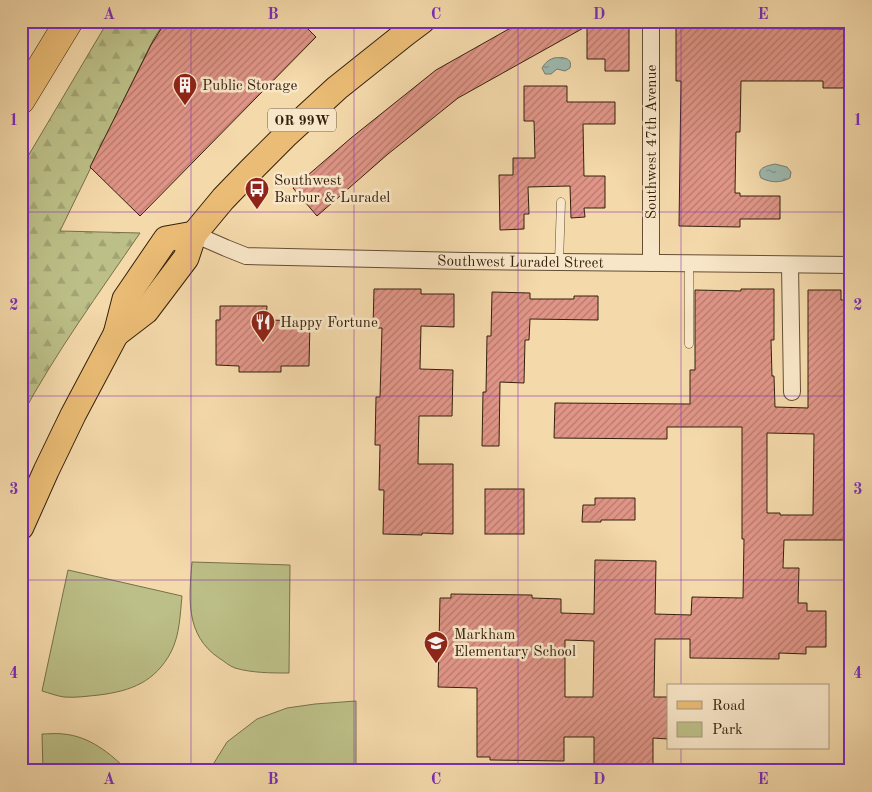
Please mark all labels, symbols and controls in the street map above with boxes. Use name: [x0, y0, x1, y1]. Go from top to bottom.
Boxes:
text: A: [103, 7, 115, 23]
text: B: [267, 7, 279, 23]
text: C: [431, 7, 441, 23]
text: D: [593, 7, 605, 23]
text: E: [757, 7, 769, 23]
street label: Southwest 47th Avenue: [645, 65, 660, 219]
building icon: Public Storage: [172, 72, 198, 106]
place label: Public Storage: [202, 79, 297, 94]
road number: OR 99W: [268, 108, 336, 132]
text: 1: [9, 113, 19, 129]
text: 1: [853, 113, 863, 129]
place label: Southwest Barbur & Luradel: [274, 174, 390, 206]
bus stop icon: Southwest Barbur & Luradel: [244, 176, 270, 210]
street label: Southwest Luradel Street: [437, 254, 604, 271]
text: 2: [9, 298, 19, 314]
text: 2: [853, 298, 863, 314]
restaurant icon: Happy Fortune: [250, 309, 276, 343]
place label: Happy Fortune: [280, 316, 378, 331]
text: 3: [9, 482, 19, 498]
text: 3: [853, 482, 863, 498]
place label: Markham Elementary School: [454, 628, 576, 660]
school or university icon: Markham Elementary School: [423, 630, 449, 664]
text: 4: [9, 666, 19, 682]
text: 4: [853, 666, 863, 682]
legend: [667, 684, 830, 750]
text: Road: [712, 699, 746, 714]
text: Park: [712, 723, 743, 738]
text: A: [103, 772, 115, 788]
text: B: [267, 772, 279, 788]
text: C: [431, 772, 441, 788]
text: D: [593, 772, 605, 788]
text: E: [757, 772, 769, 788]

